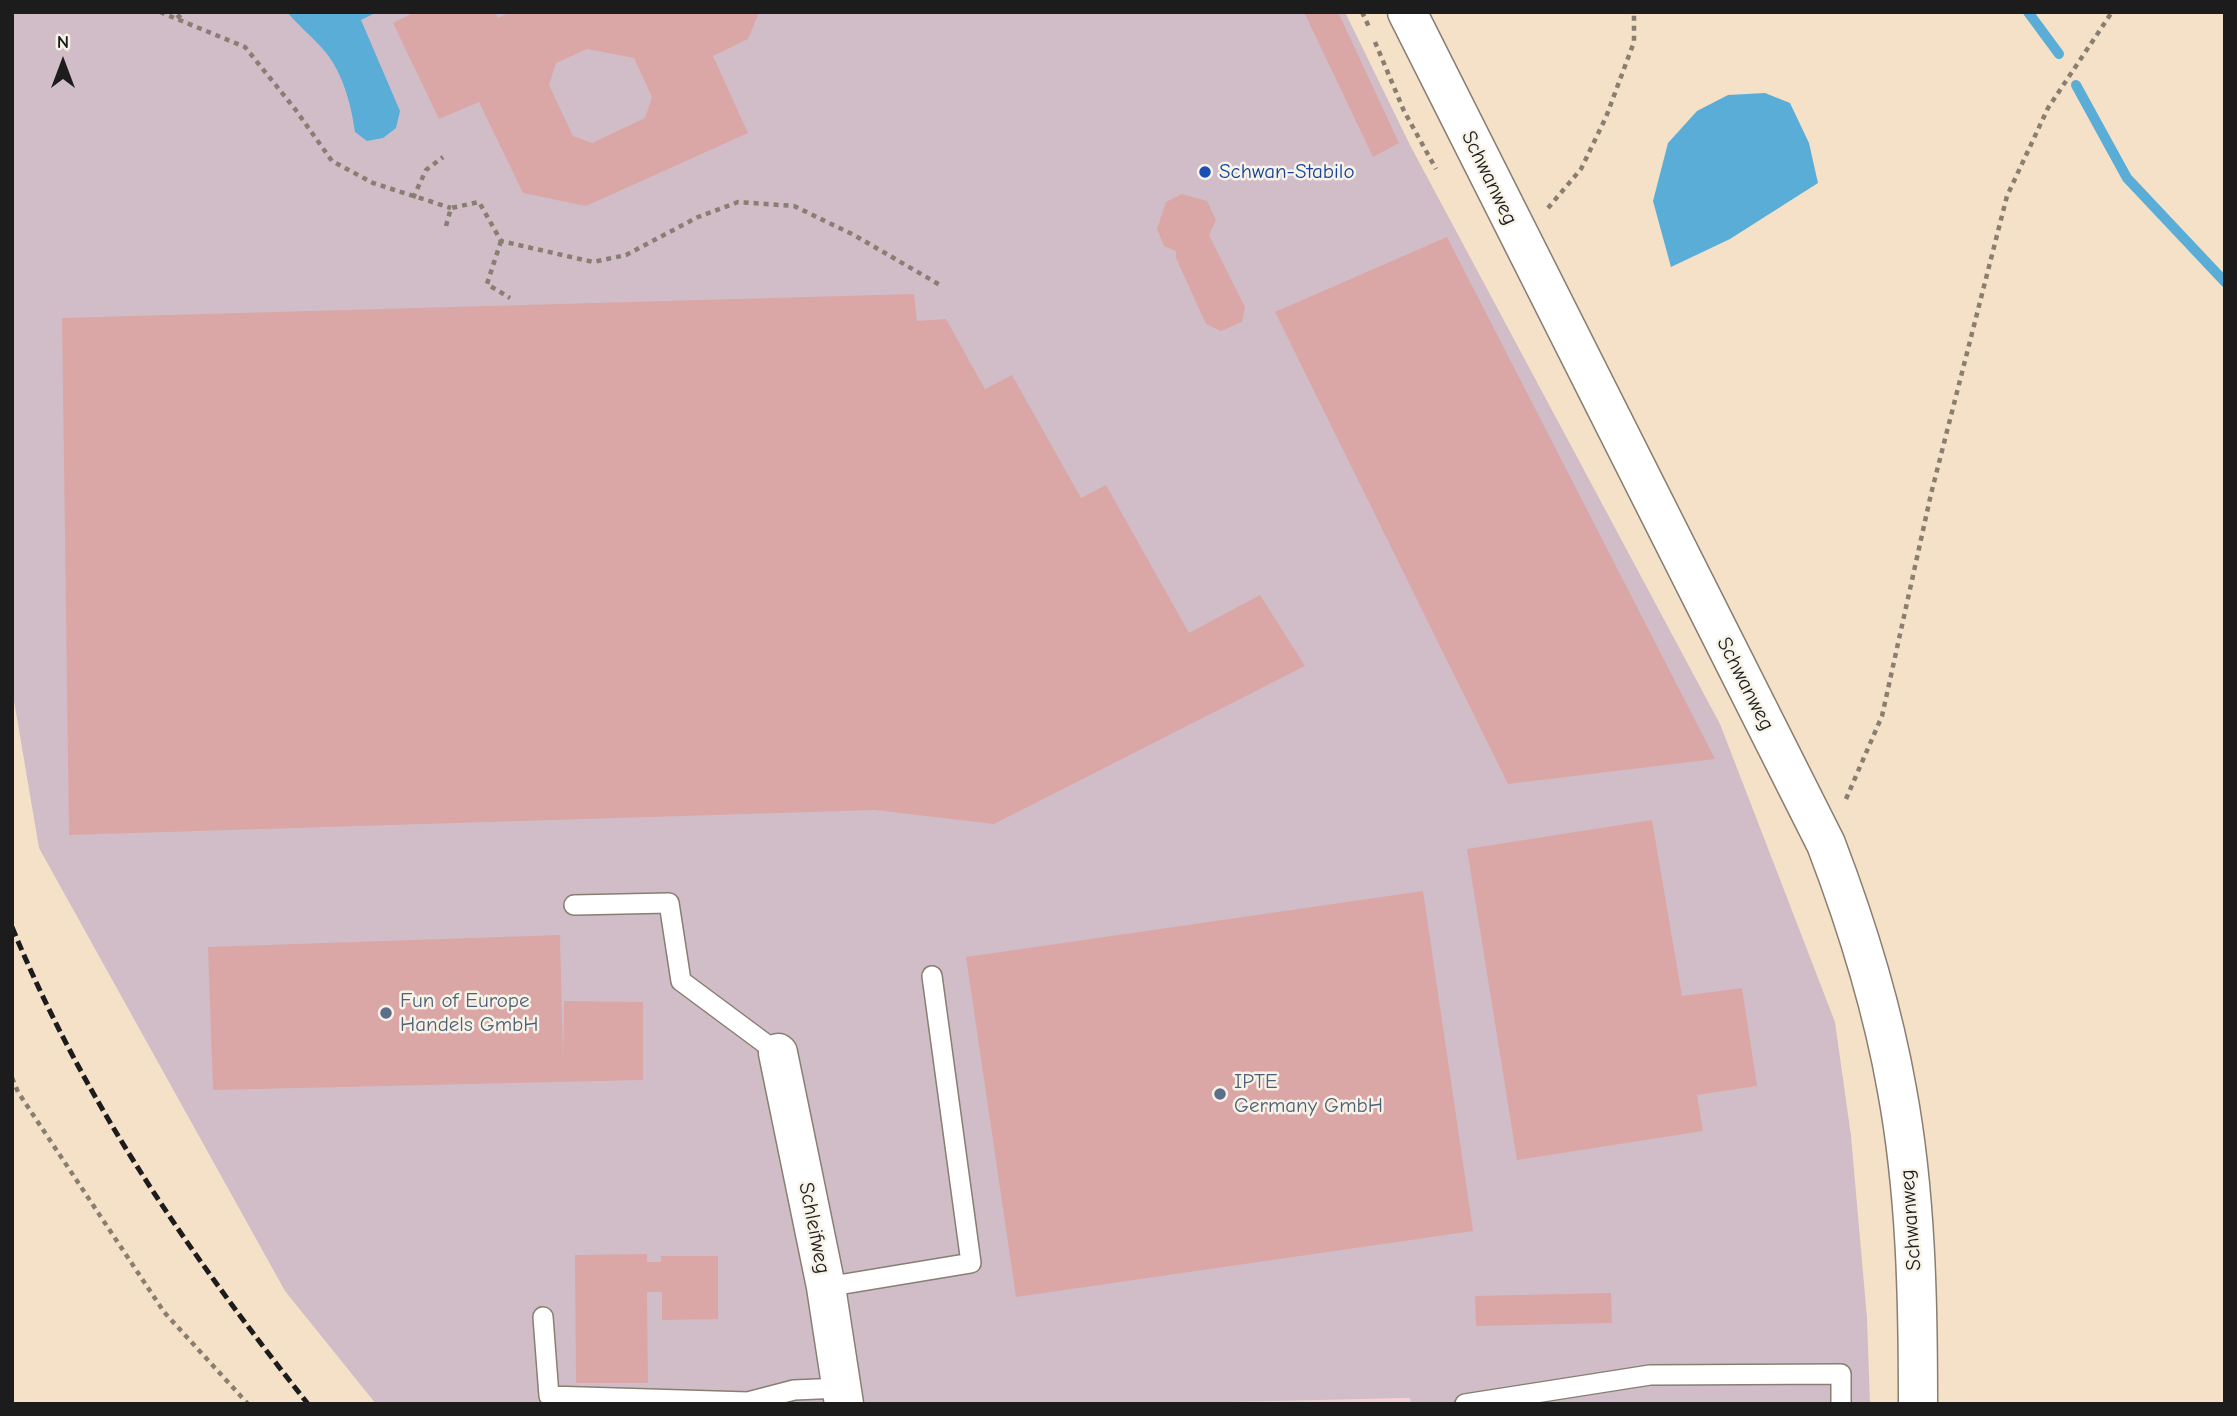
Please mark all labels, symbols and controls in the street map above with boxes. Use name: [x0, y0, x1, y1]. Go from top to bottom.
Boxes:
north arrow: [28, 28, 98, 98]
text: N: [57, 31, 69, 53]
street label: Schwanweg: [1455, 127, 1523, 229]
place label: Schwan-Stabilo: [1219, 159, 1355, 185]
marker: Schwan-Stabilo: [1197, 164, 1213, 180]
street label: Schwanweg: [1711, 633, 1779, 735]
place label: Fun of Europe Handels GmbH: [400, 988, 538, 1038]
marker: Fun of Europe Handels GmbH: [378, 1005, 394, 1021]
place label: IPTE Germany GmbH: [1234, 1069, 1383, 1119]
marker: IPTE Germany GmbH: [1212, 1086, 1228, 1102]
street label: Schwanweg: [1895, 1169, 1927, 1271]
street label: Schleifweg: [793, 1180, 835, 1276]

